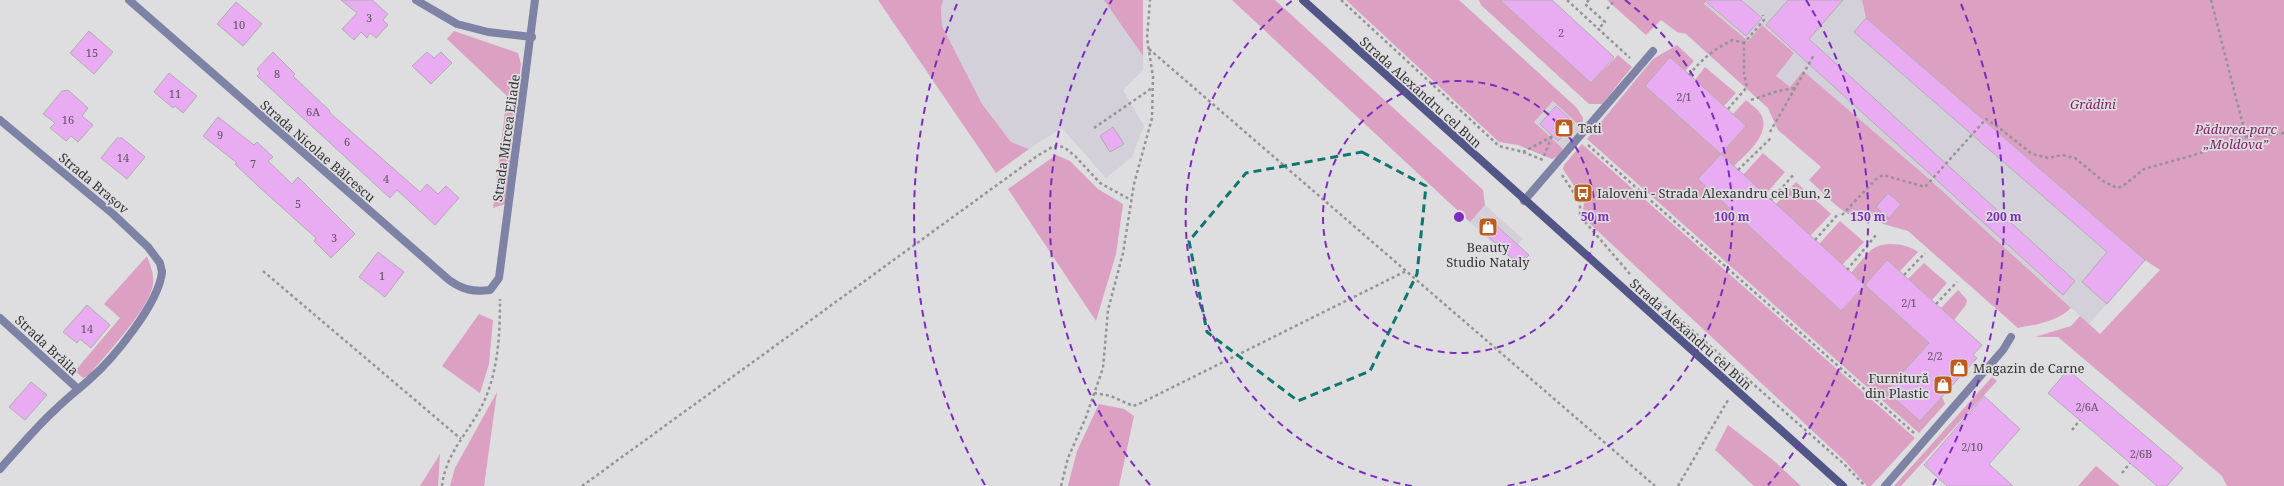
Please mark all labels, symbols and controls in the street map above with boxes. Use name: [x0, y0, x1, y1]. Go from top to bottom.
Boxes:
house number: 3: [366, 10, 372, 25]
house number: 10: [233, 17, 245, 32]
house number: 2: [1558, 25, 1564, 40]
street label: Strada Alexandru cel Bun: [1356, 32, 1486, 152]
house number: 15: [86, 45, 98, 60]
house number: 8: [274, 66, 280, 81]
street label: Strada Mircea Eliade: [488, 73, 524, 203]
house number: 11: [169, 86, 181, 101]
house number: 2/1: [1676, 89, 1692, 104]
park label: Grădini: [2070, 95, 2116, 113]
street label: Strada Nicolae Bălcescu: [257, 96, 379, 206]
house number: 6A: [306, 104, 320, 119]
house number: 16: [62, 112, 74, 127]
shop icon: Tati: [1553, 117, 1575, 139]
place label: Tati: [1578, 119, 1602, 137]
park label: Pădurea-parc „Moldova”: [2194, 120, 2278, 153]
house number: 9: [217, 127, 223, 142]
house number: 6: [344, 134, 350, 149]
street label: Strada Brașov: [55, 148, 133, 218]
house number: 14: [117, 150, 129, 165]
house number: 7: [250, 156, 256, 171]
house number: 4: [383, 171, 389, 186]
bus stop icon: Ialoveni - Strada Alexandru cel Bun, 2: [1572, 182, 1594, 204]
place label: Ialoveni - Strada Alexandru cel Bun, 2: [1597, 184, 1831, 202]
house number: 5: [295, 196, 301, 211]
text: 50 m: [1581, 208, 1609, 225]
text: 100 m: [1714, 208, 1750, 225]
text: 150 m: [1850, 208, 1886, 225]
text: 200 m: [1986, 208, 2022, 225]
centre of rings: [1452, 210, 1466, 224]
shop icon: Beauty Studio Nataly: [1477, 216, 1499, 238]
house number: 3: [331, 230, 337, 245]
place label: Beauty Studio Nataly: [1446, 238, 1530, 271]
house number: 1: [379, 268, 385, 283]
street label: Strada Alexandru cel Bun: [1626, 274, 1756, 394]
house number: 2/1: [1901, 295, 1917, 310]
street label: Strada Brăila: [11, 311, 83, 379]
house number: 14: [81, 321, 93, 336]
house number: 2/2: [1927, 348, 1943, 363]
shop icon: Magazin de Carne: [1948, 357, 1970, 379]
place label: Magazin de Carne: [1973, 359, 2085, 377]
place label: Furnitură din Plastic: [1865, 369, 1929, 402]
shop icon: Furnitură din Plastic: [1932, 374, 1954, 396]
house number: 2/6A: [2075, 399, 2099, 414]
house number: 2/10: [1961, 439, 1983, 454]
house number: 2/6B: [2130, 446, 2152, 461]

